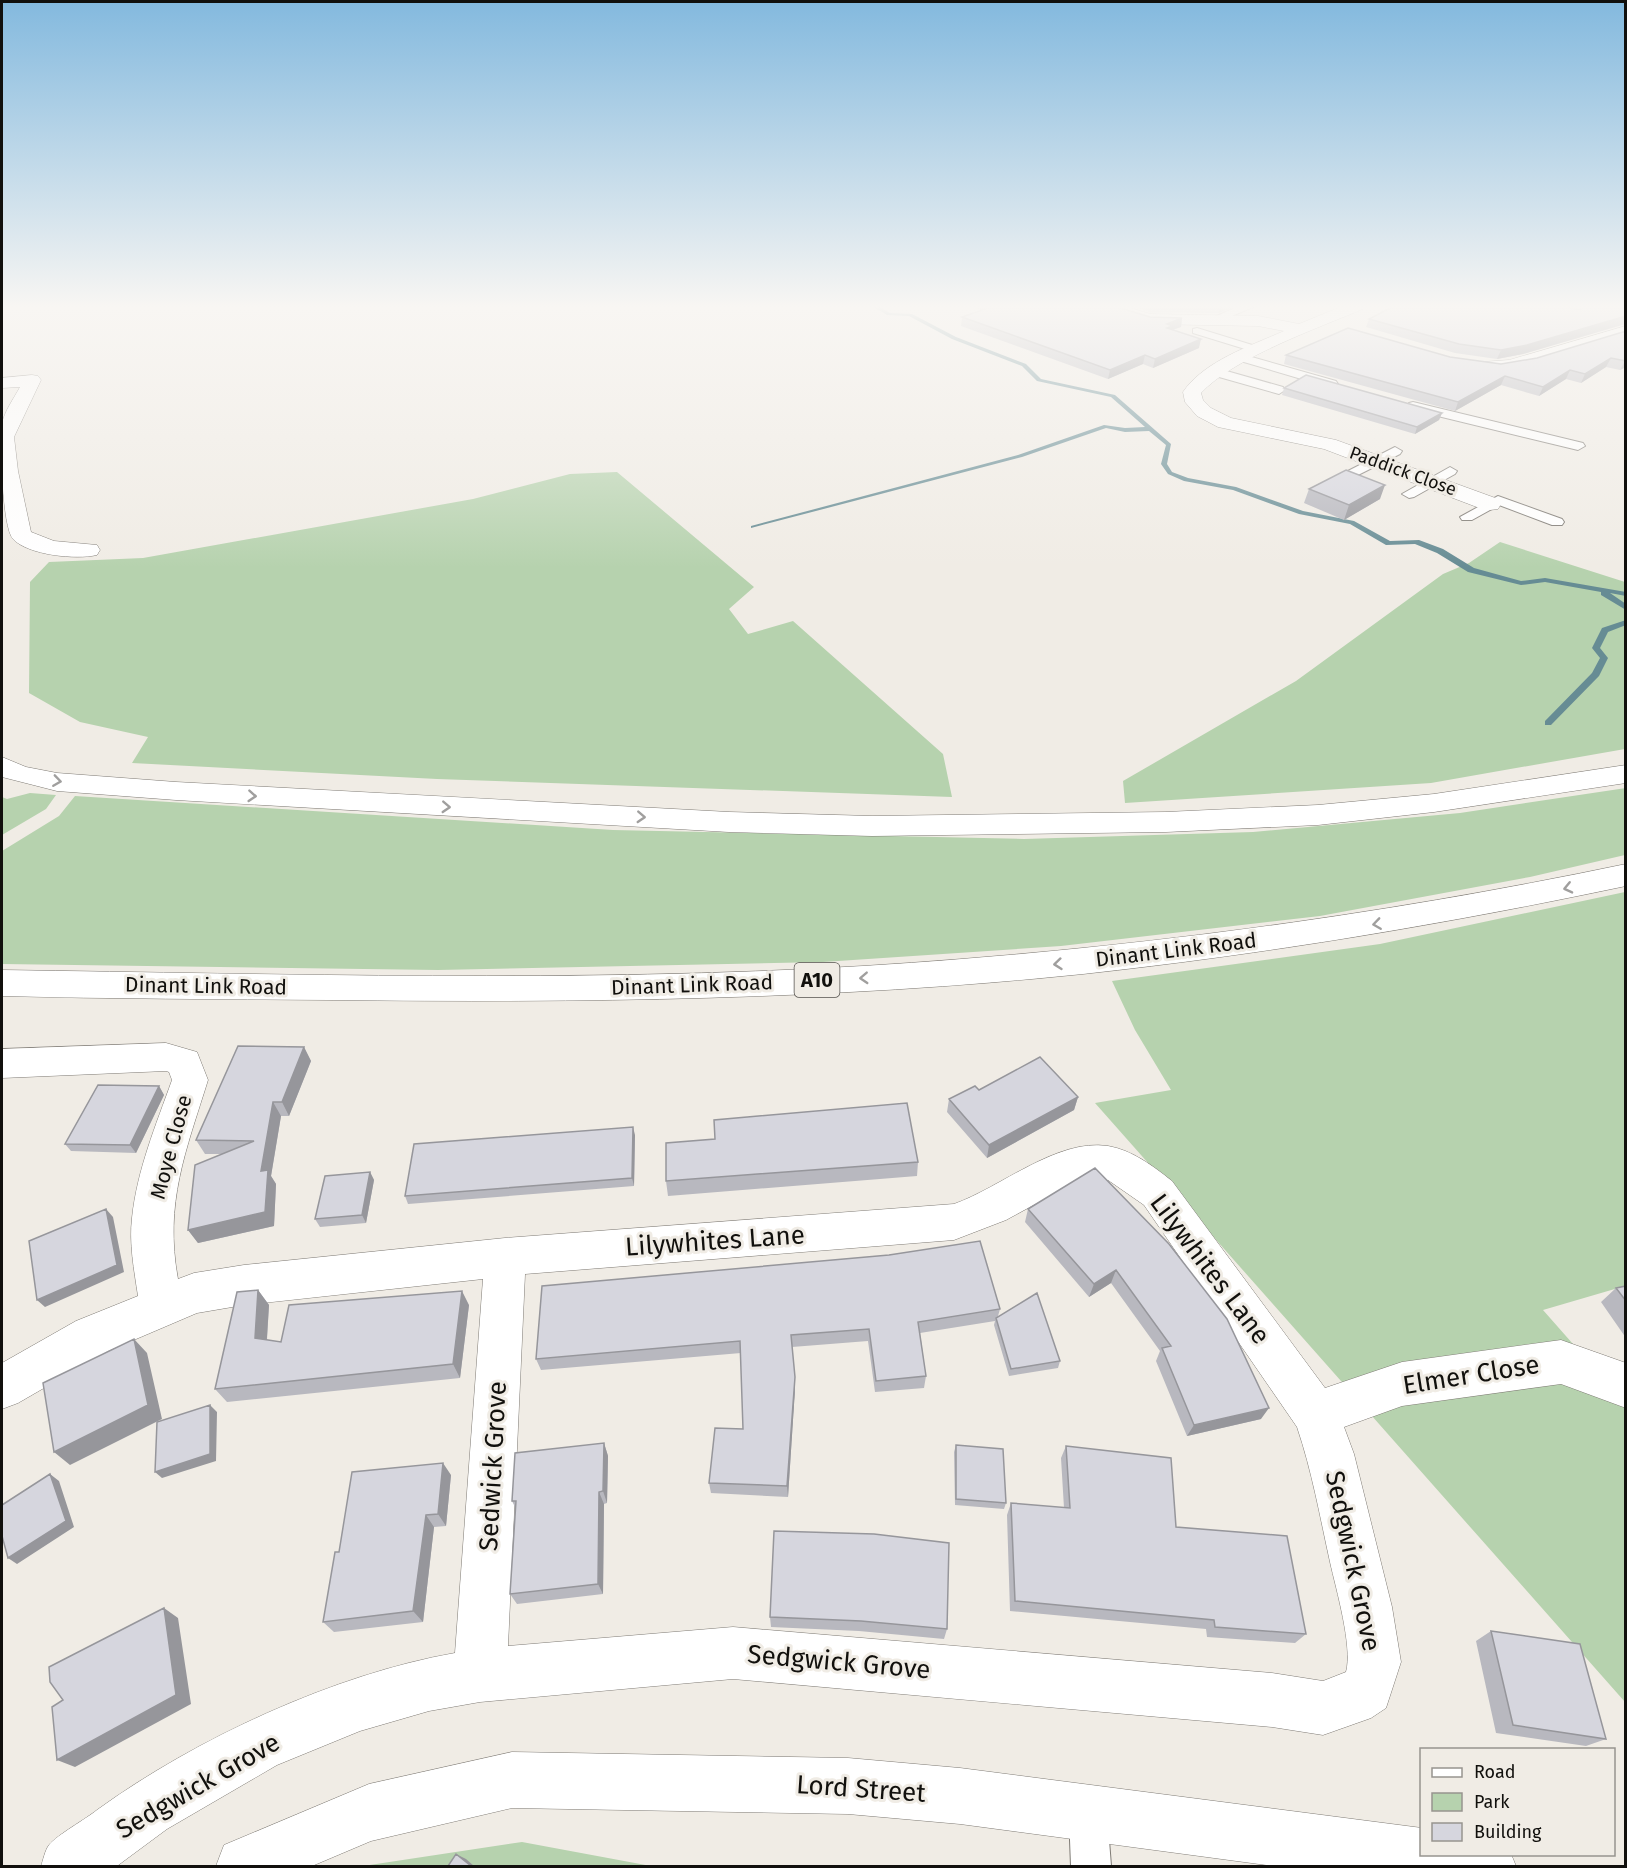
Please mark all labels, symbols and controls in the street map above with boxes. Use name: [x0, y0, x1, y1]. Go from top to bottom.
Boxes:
street label: Paddick Close: [1346, 441, 1460, 501]
one-way arrow: [53, 774, 62, 787]
one-way arrow: [247, 789, 256, 802]
one-way arrow: [442, 801, 451, 814]
one-way arrow: [637, 811, 646, 824]
one-way arrow: [1564, 880, 1574, 893]
one-way arrow: [1372, 917, 1381, 929]
street label: Dinant Link Road: [1094, 927, 1258, 973]
one-way arrow: [1054, 957, 1063, 970]
road number: A10: [794, 963, 840, 997]
street label: Dinant Link Road: [611, 969, 773, 1001]
street label: Dinant Link Road: [125, 972, 287, 1000]
one-way arrow: [859, 972, 868, 985]
street label: Moye Close: [145, 1092, 197, 1202]
street label: Lilywhites Lane: [1143, 1188, 1277, 1350]
street label: Lilywhites Lane: [624, 1219, 806, 1263]
street label: Elmer Close: [1400, 1349, 1542, 1401]
street label: Sedwick Grove: [473, 1380, 513, 1552]
street label: Sedgwick Grove: [1319, 1468, 1387, 1654]
street label: Sedgwick Grove: [746, 1639, 932, 1685]
street label: Sedgwick Grove: [111, 1727, 285, 1845]
legend: [1420, 1748, 1615, 1856]
text: Road: [1474, 1761, 1516, 1783]
street label: Lord Street: [795, 1769, 927, 1809]
text: Park: [1474, 1791, 1510, 1813]
text: Building: [1474, 1821, 1542, 1843]

